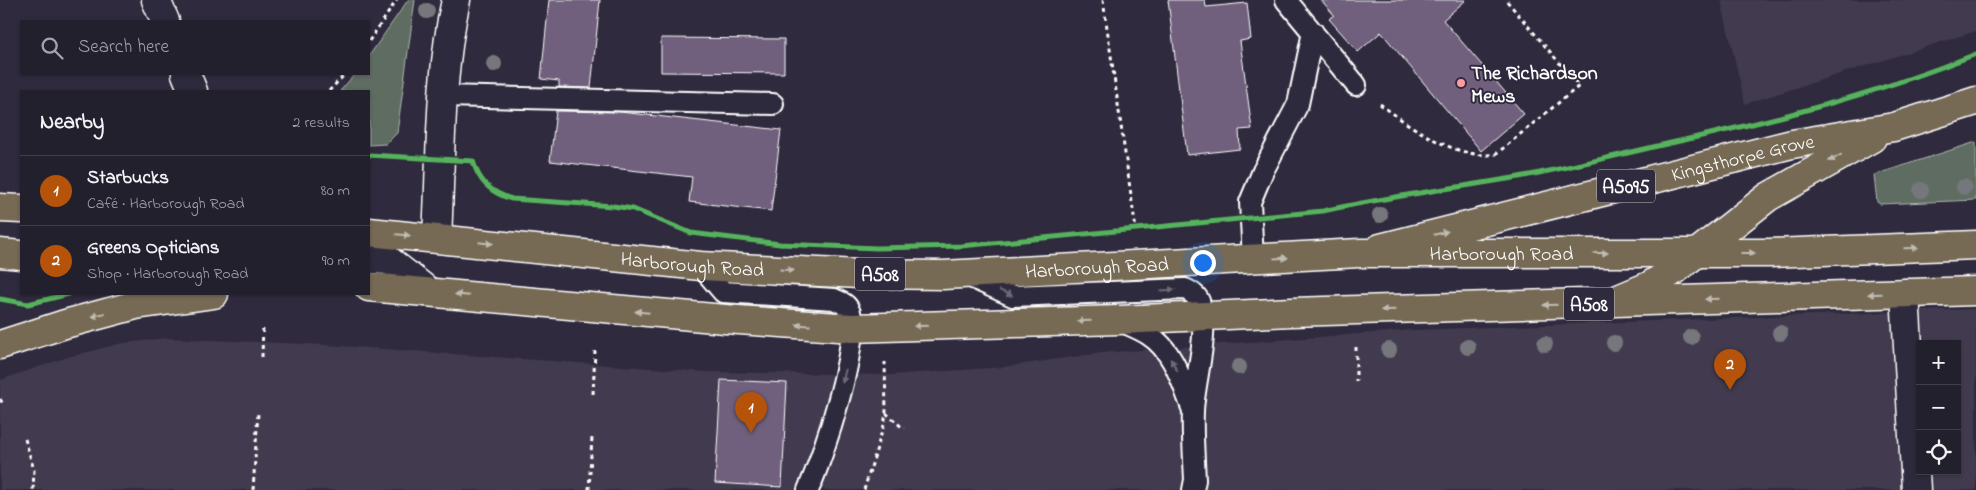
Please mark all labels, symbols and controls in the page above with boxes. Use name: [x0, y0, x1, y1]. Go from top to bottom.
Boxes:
search box: [20, 20, 370, 75]
icon: search: [38, 34, 66, 62]
text: Search here: [78, 34, 169, 61]
place label: The Richardson Mews: [1471, 60, 1598, 112]
marker: The Richardson Mews: [1455, 77, 1467, 89]
text: Nearby: [40, 108, 104, 138]
text: 2 results: [292, 111, 350, 135]
street label: Kingsthorpe Grove: [1669, 128, 1817, 191]
one-way arrow: [1828, 154, 1842, 162]
text: Starbucks: [87, 165, 169, 192]
road number: A5095: [1597, 170, 1655, 202]
text: 1: [53, 179, 59, 203]
text: 80 m: [321, 179, 350, 203]
text: Café · Harborough Road: [87, 192, 244, 216]
one-way arrow: [1433, 229, 1448, 237]
one-way arrow: [395, 231, 411, 239]
text: Greens Opticians: [87, 235, 219, 262]
one-way arrow: [478, 239, 494, 247]
street label: Harborough Road: [1430, 241, 1573, 271]
one-way arrow: [1903, 243, 1919, 251]
street label: Harborough Road: [619, 246, 765, 286]
text: 2: [52, 249, 60, 273]
text: 90 m: [322, 249, 350, 273]
one-way arrow: [1593, 249, 1609, 257]
one-way arrow: [1741, 249, 1757, 257]
your location: [1190, 250, 1216, 276]
street label: Harborough Road: [1024, 251, 1170, 288]
one-way arrow: [1274, 253, 1290, 261]
road number: A508: [855, 258, 905, 290]
text: Shop · Harborough Road: [87, 262, 248, 286]
one-way arrow: [779, 266, 795, 274]
one-way arrow: [1160, 285, 1176, 293]
road number: A508: [1564, 288, 1614, 320]
one-way arrow: [999, 289, 1014, 297]
one-way arrow: [1867, 290, 1883, 298]
one-way arrow: [454, 291, 470, 299]
one-way arrow: [1704, 296, 1720, 304]
one-way arrow: [1542, 301, 1558, 309]
one-way arrow: [1379, 306, 1395, 314]
one-way arrow: [633, 307, 649, 315]
one-way arrow: [90, 311, 105, 319]
one-way arrow: [1076, 318, 1092, 326]
one-way arrow: [795, 320, 811, 328]
one-way arrow: [913, 322, 929, 330]
map controls: [1916, 340, 1961, 475]
button: +: [1916, 340, 1961, 385]
pin: 2: [1714, 349, 1746, 390]
one-way arrow: [1170, 358, 1178, 372]
one-way arrow: [840, 368, 848, 383]
button: −: [1916, 385, 1961, 430]
pin: 1: [735, 392, 767, 433]
button: locate: [1916, 430, 1961, 475]

